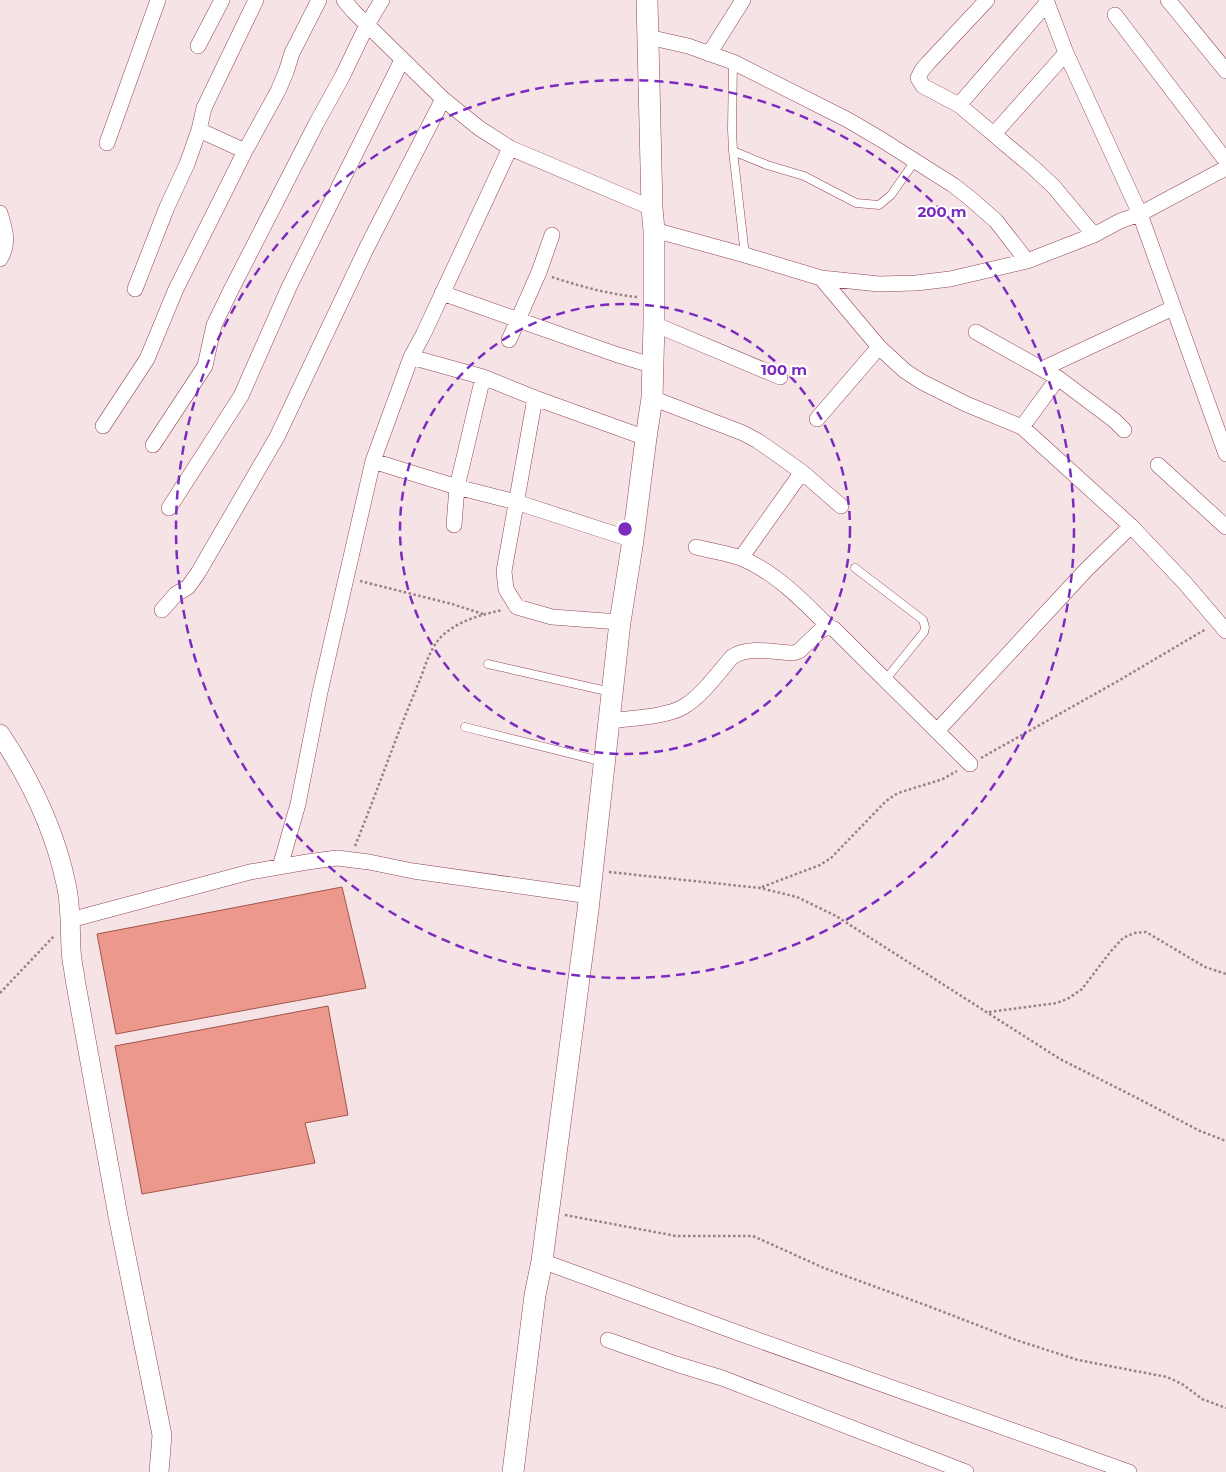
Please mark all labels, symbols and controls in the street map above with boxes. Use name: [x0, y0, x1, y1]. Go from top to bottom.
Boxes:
text: 200 m: [917, 202, 967, 221]
text: 100 m: [761, 360, 807, 379]
centre of rings: [616, 520, 634, 538]

